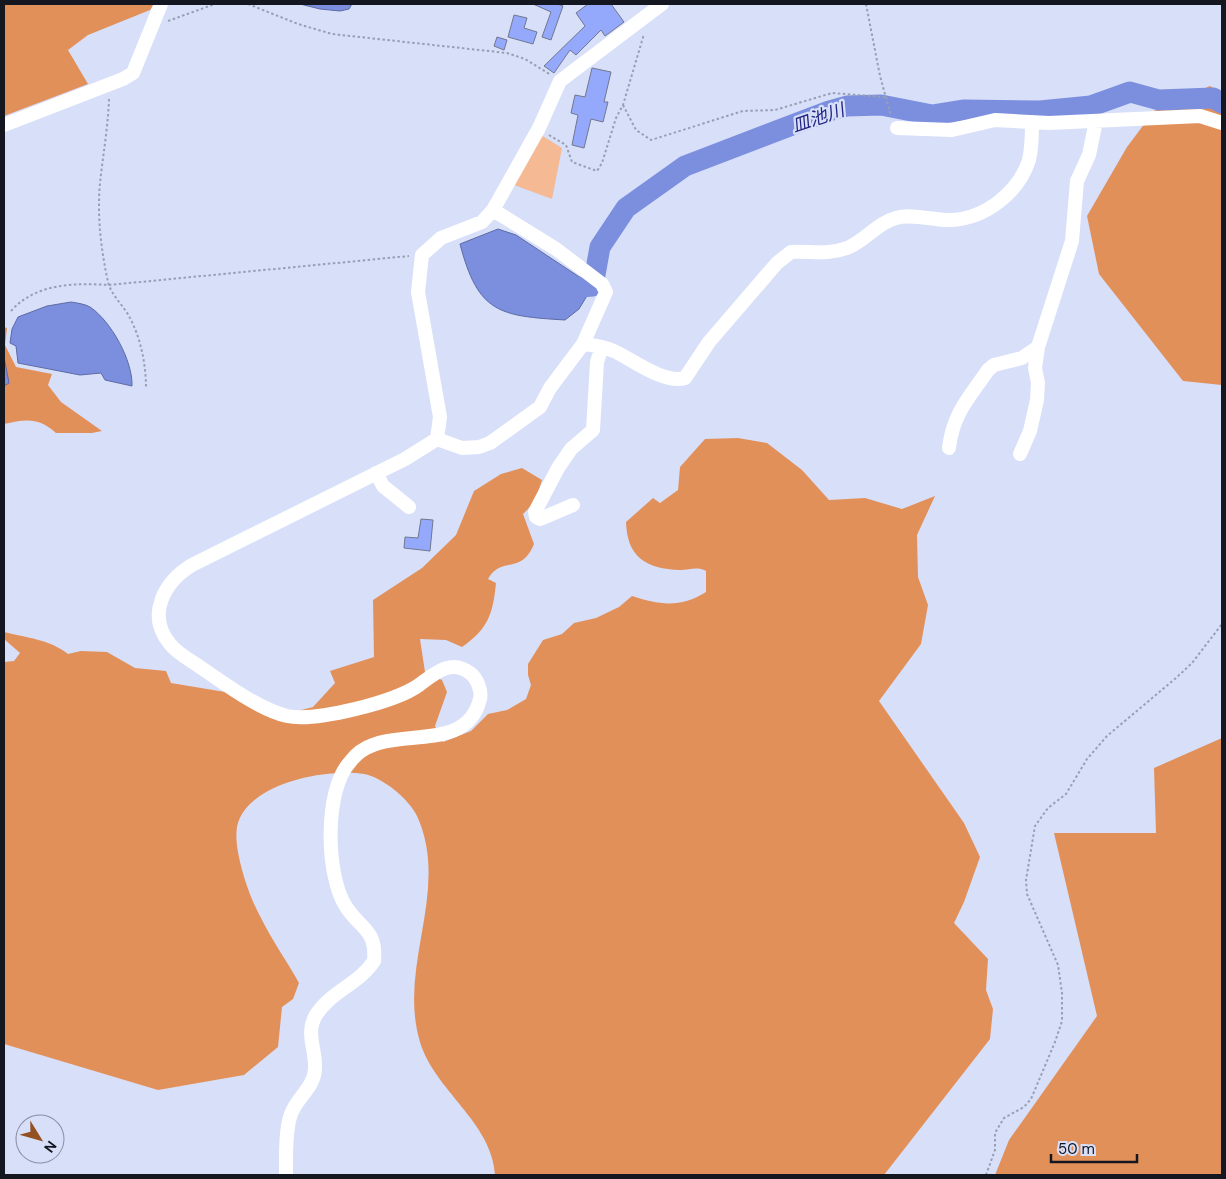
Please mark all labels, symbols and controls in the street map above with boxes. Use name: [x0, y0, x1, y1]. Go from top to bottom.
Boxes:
water label: 皿池川: [789, 97, 849, 138]
north arrow: [15, 1114, 65, 1164]
scale bar: [1051, 1132, 1137, 1164]
text: N: [40, 1137, 61, 1156]
text: 50 m: [1058, 1139, 1095, 1159]

